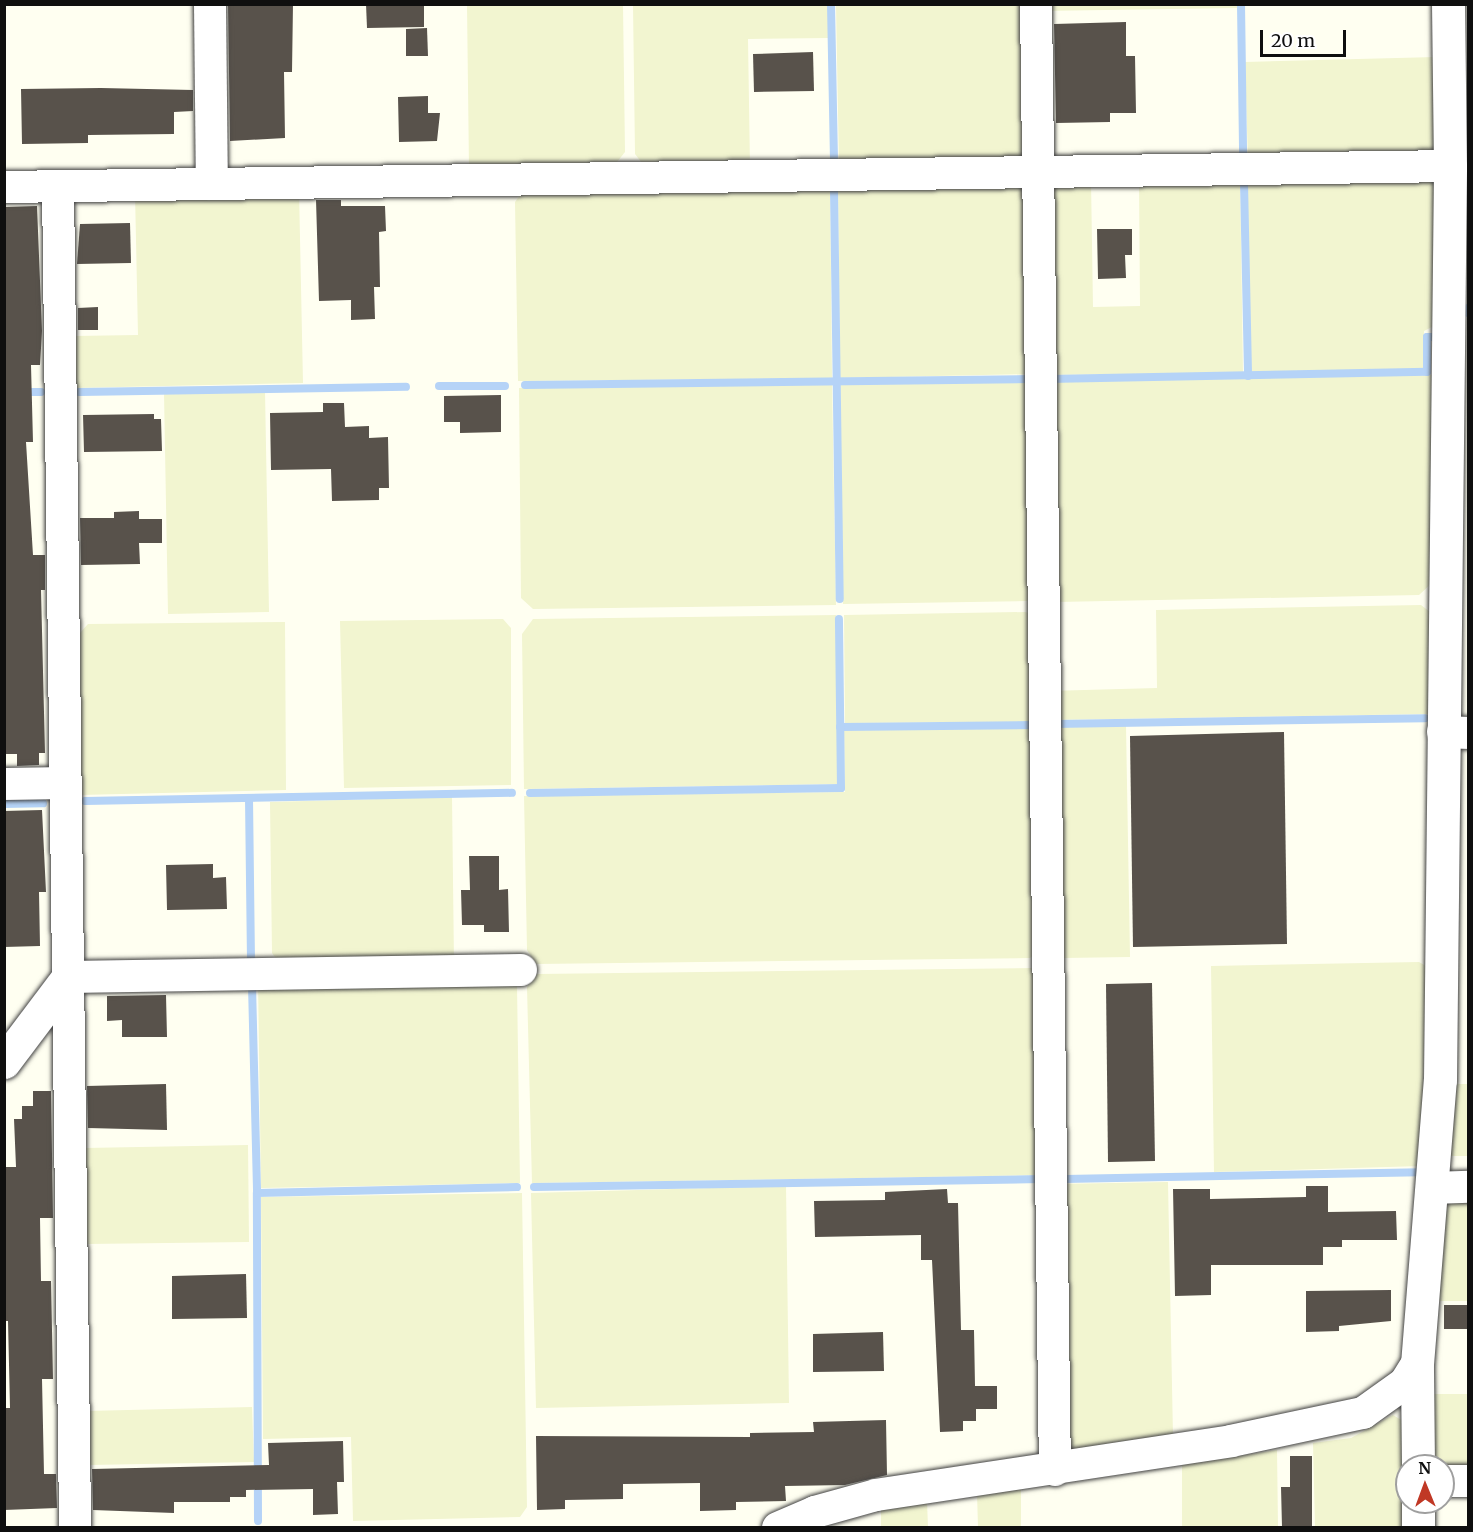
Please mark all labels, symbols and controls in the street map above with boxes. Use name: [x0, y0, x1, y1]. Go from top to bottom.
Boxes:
scale bar: [1263, 18, 1348, 56]
text: 20 m: [1271, 29, 1315, 52]
north arrow: [1395, 1454, 1455, 1514]
text: N: [1418, 1458, 1431, 1478]

